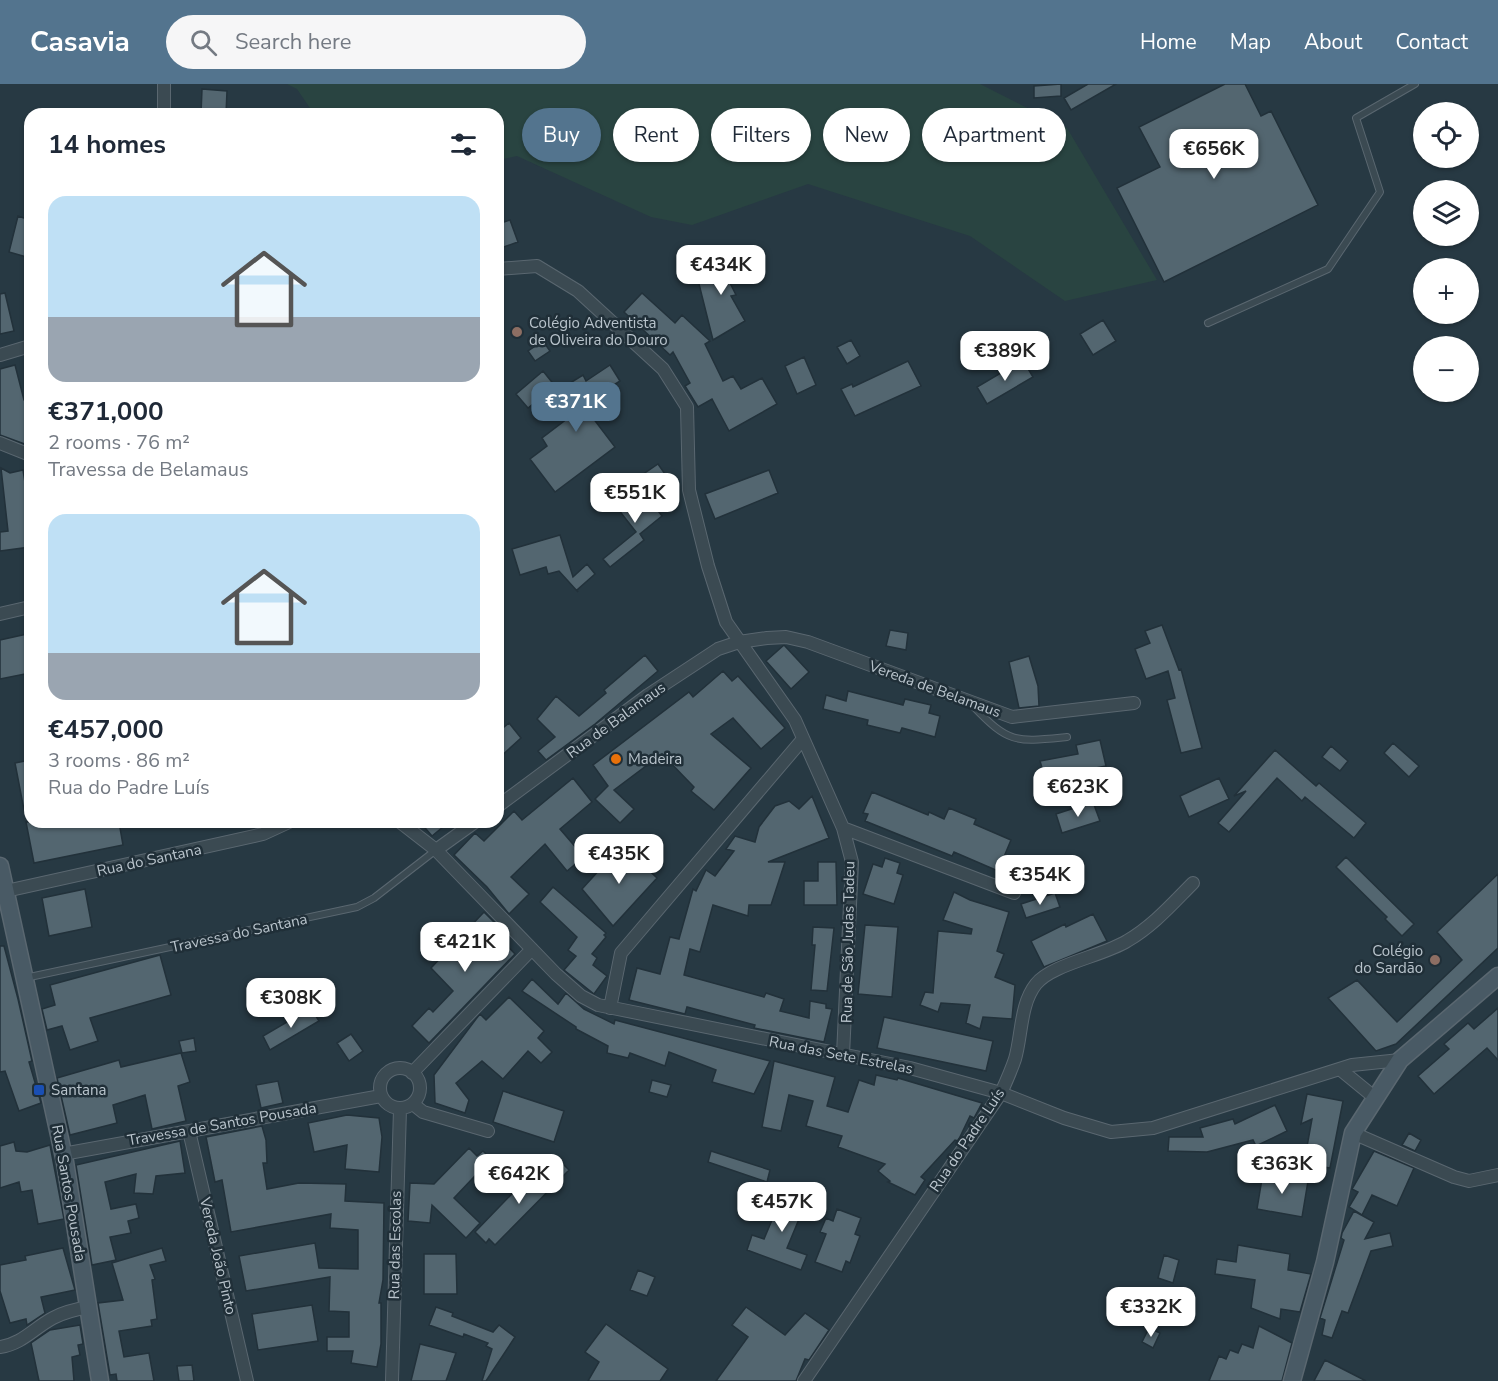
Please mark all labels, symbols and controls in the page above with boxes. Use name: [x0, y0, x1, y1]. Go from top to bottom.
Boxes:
search box: [166, 15, 586, 69]
text: Casavia: [30, 23, 130, 61]
icon: search: [187, 26, 220, 59]
text: Search here: [235, 27, 352, 57]
text: Home: [1140, 28, 1197, 56]
text: Map: [1230, 28, 1271, 56]
text: About: [1304, 28, 1362, 56]
text: Contact: [1395, 28, 1468, 56]
map controls: [1413, 102, 1479, 402]
button: locate: [1413, 102, 1479, 168]
chip: Buy: [522, 108, 601, 162]
chip: Rent: [613, 108, 699, 162]
chip: Filters: [711, 108, 811, 162]
chip: New: [823, 108, 910, 162]
chip: Apartment: [922, 108, 1066, 162]
text: 14 homes: [48, 127, 166, 162]
icon: filters: [447, 128, 480, 161]
pin: €656K: [1172, 129, 1256, 180]
text: €656K: [1183, 135, 1245, 162]
button: layers: [1413, 180, 1479, 246]
icon: home: [210, 235, 318, 343]
pin: €434K: [679, 245, 763, 296]
text: €434K: [690, 251, 752, 278]
button: +: [1413, 258, 1479, 324]
place label: Colégio Adventista de Oliveira do Douro: [529, 313, 668, 350]
marker: Colégio Adventista de Oliveira do Douro: [510, 325, 524, 339]
pin: €389K: [963, 331, 1047, 382]
button: −: [1413, 336, 1479, 402]
text: €389K: [974, 337, 1036, 364]
pin: €371K: [534, 382, 618, 433]
text: €371K: [545, 388, 607, 415]
text: €371,000: [48, 394, 164, 429]
text: 2 rooms · 76 m²: [48, 429, 190, 456]
text: Travessa de Belamaus: [48, 456, 249, 483]
pin: €551K: [593, 473, 677, 524]
text: €551K: [604, 479, 666, 506]
icon: home: [210, 553, 318, 661]
street label: Vereda de Belamaus: [865, 656, 1004, 722]
street label: Rua de Balamaus: [562, 677, 670, 763]
text: €457,000: [48, 712, 164, 747]
text: 3 rooms · 86 m²: [48, 747, 190, 774]
place label: Madeira: [628, 749, 682, 769]
marker: Madeira: [609, 752, 623, 766]
pin: €623K: [1036, 767, 1120, 818]
text: €623K: [1047, 773, 1109, 800]
text: Rua do Padre Luís: [48, 774, 210, 801]
pin: €435K: [577, 834, 661, 885]
street label: Rua do Santana: [95, 839, 203, 881]
text: €435K: [588, 840, 650, 867]
pin: €354K: [998, 855, 1082, 906]
street label: Rua de São Judas Tadeu: [837, 861, 859, 1023]
text: €354K: [1009, 861, 1071, 888]
street label: Travessa do Santana: [169, 909, 309, 957]
pin: €421K: [423, 922, 507, 973]
text: €421K: [434, 928, 496, 955]
place label: Colégio do Sardão: [1355, 941, 1423, 978]
marker: Colégio do Sardão: [1428, 953, 1442, 967]
pin: €308K: [249, 978, 333, 1029]
text: €308K: [260, 984, 322, 1011]
street label: Rua das Sete Estrelas: [767, 1031, 915, 1079]
place label: Santana: [51, 1080, 106, 1100]
marker: Santana: [32, 1083, 46, 1097]
street label: Rua do Padre Luís: [925, 1084, 1009, 1196]
street label: Travessa de Santos Pousada: [126, 1098, 318, 1150]
street label: Rua Santos Pousada: [47, 1123, 91, 1263]
pin: €363K: [1240, 1144, 1324, 1195]
text: €363K: [1251, 1150, 1313, 1177]
pin: €642K: [477, 1154, 561, 1205]
text: €642K: [488, 1160, 550, 1187]
pin: €457K: [740, 1182, 824, 1233]
text: €457K: [751, 1188, 813, 1215]
street label: Rua das Escolas: [384, 1191, 406, 1299]
street label: Vereda João Pinto: [195, 1195, 241, 1317]
pin: €332K: [1109, 1287, 1193, 1338]
text: €332K: [1120, 1293, 1182, 1320]

